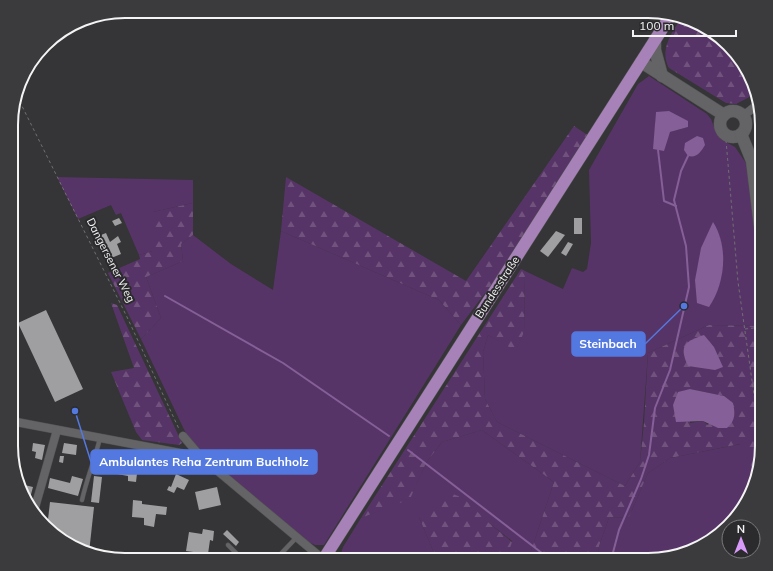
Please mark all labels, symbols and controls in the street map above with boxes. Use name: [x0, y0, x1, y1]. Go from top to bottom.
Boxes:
scale bar: [633, 12, 736, 38]
text: 100 m: [639, 18, 674, 33]
street label: Dangersener Weg: [84, 215, 138, 305]
street label: Bundesstraße: [472, 253, 522, 321]
callout: Steinbach: [572, 332, 645, 356]
text: Steinbach: [579, 336, 637, 351]
callout: Ambulantes Reha Zentrum Buchholz: [91, 450, 317, 474]
text: Ambulantes Reha Zentrum Buchholz: [99, 454, 309, 469]
north arrow: [721, 519, 761, 559]
text: N: [737, 522, 745, 536]

